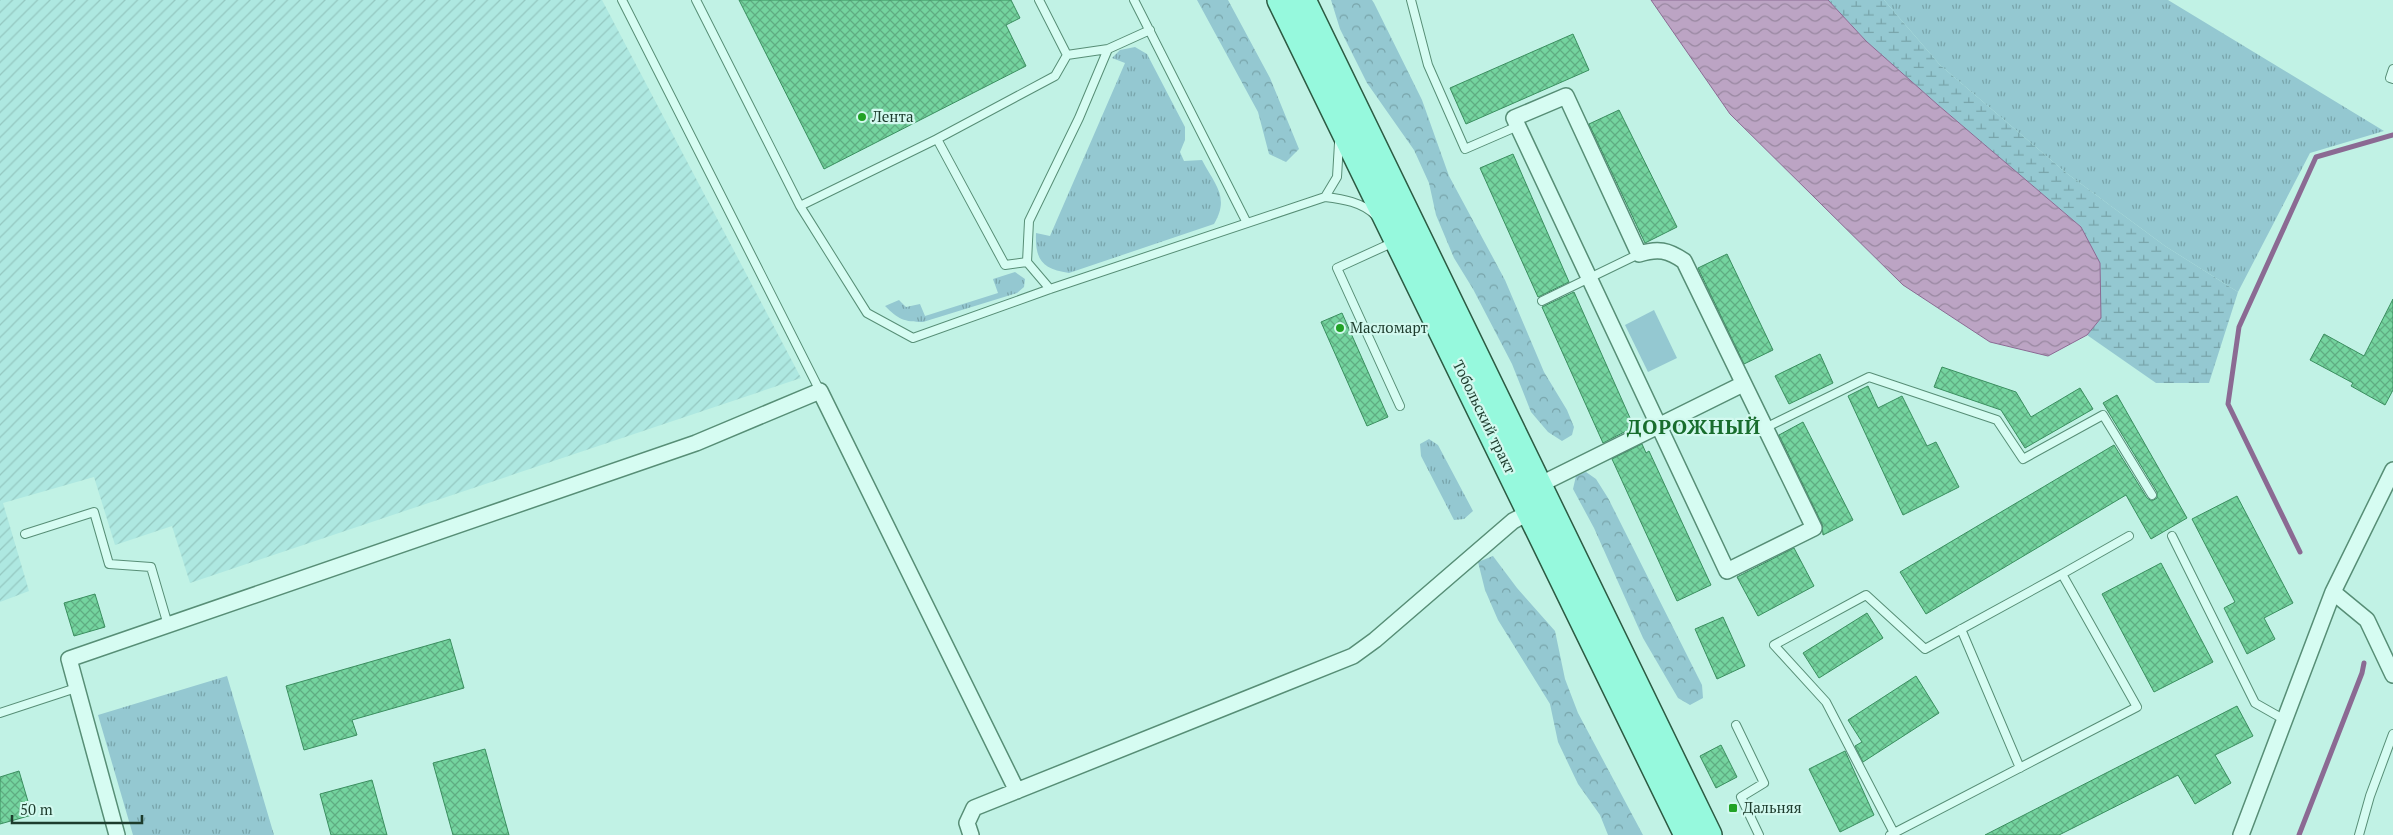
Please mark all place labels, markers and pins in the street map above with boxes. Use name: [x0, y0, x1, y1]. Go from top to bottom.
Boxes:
place label: Лента: [871, 106, 914, 126]
marker: Лента: [856, 111, 868, 123]
place label: Масломарт: [1350, 317, 1428, 337]
marker: Масломарт: [1334, 322, 1346, 334]
place label: Дальняя: [1743, 797, 1802, 817]
marker: Дальняя: [1727, 802, 1739, 814]

